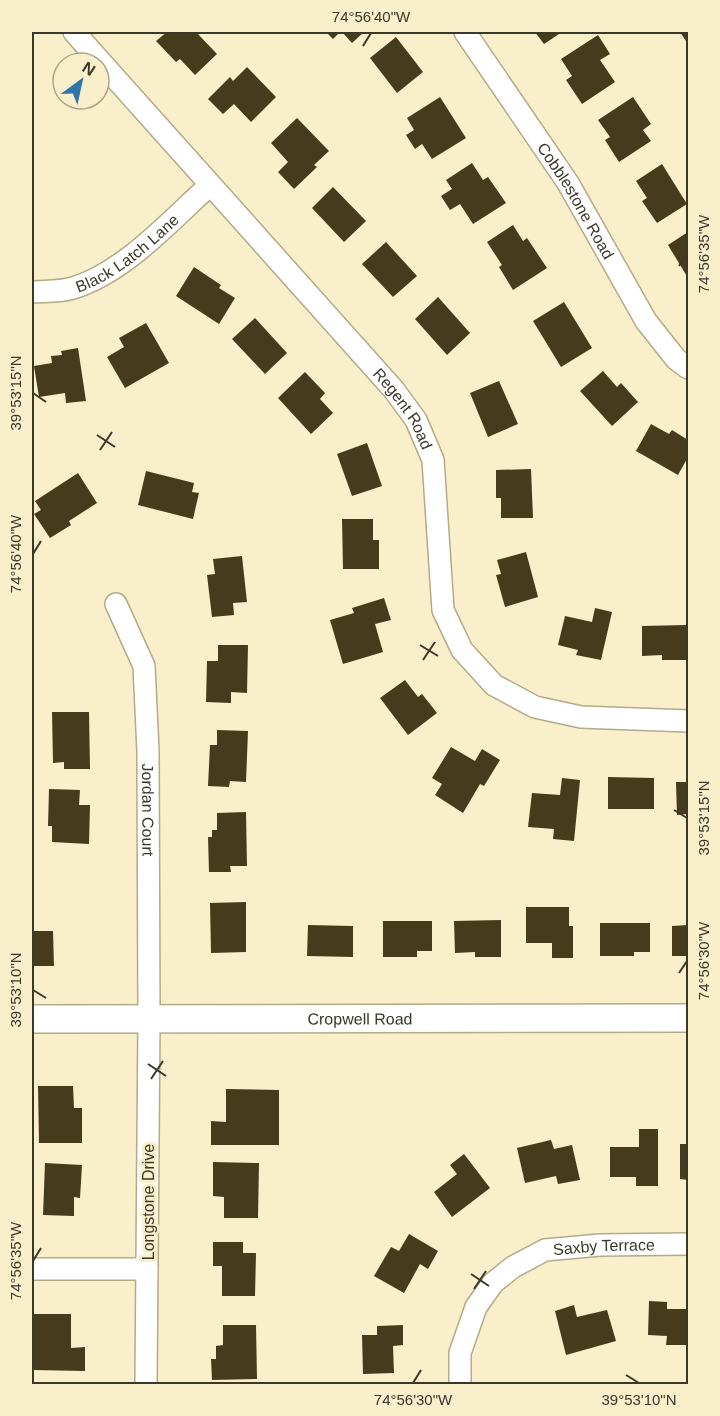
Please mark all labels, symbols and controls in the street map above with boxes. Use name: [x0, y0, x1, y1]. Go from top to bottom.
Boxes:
text: 74°56'40"W: [332, 8, 411, 25]
north arrow: [51, 51, 111, 111]
text: N: [79, 59, 98, 79]
street label: Cobblestone Road: [534, 139, 617, 262]
street label: Black Latch Lane: [73, 211, 182, 295]
text: 74°56'35"W: [695, 214, 712, 293]
text: 39°53'15"N: [7, 355, 24, 431]
street label: Regent Road: [370, 365, 436, 452]
text: 74°56'40"W: [7, 514, 24, 593]
street label: Jordan Court: [140, 764, 157, 857]
text: 39°53'15"N: [695, 780, 712, 856]
text: 74°56'30"W: [695, 921, 712, 1000]
text: 39°53'10"N: [7, 952, 24, 1028]
street label: Cropwell Road: [307, 1010, 413, 1027]
street label: Longstone Drive: [140, 1144, 157, 1260]
text: 74°56'35"W: [7, 1221, 24, 1300]
street label: Saxby Terrace: [552, 1236, 655, 1258]
text: 74°56'30"W: [374, 1391, 453, 1408]
text: 39°53'10"N: [601, 1391, 677, 1408]

